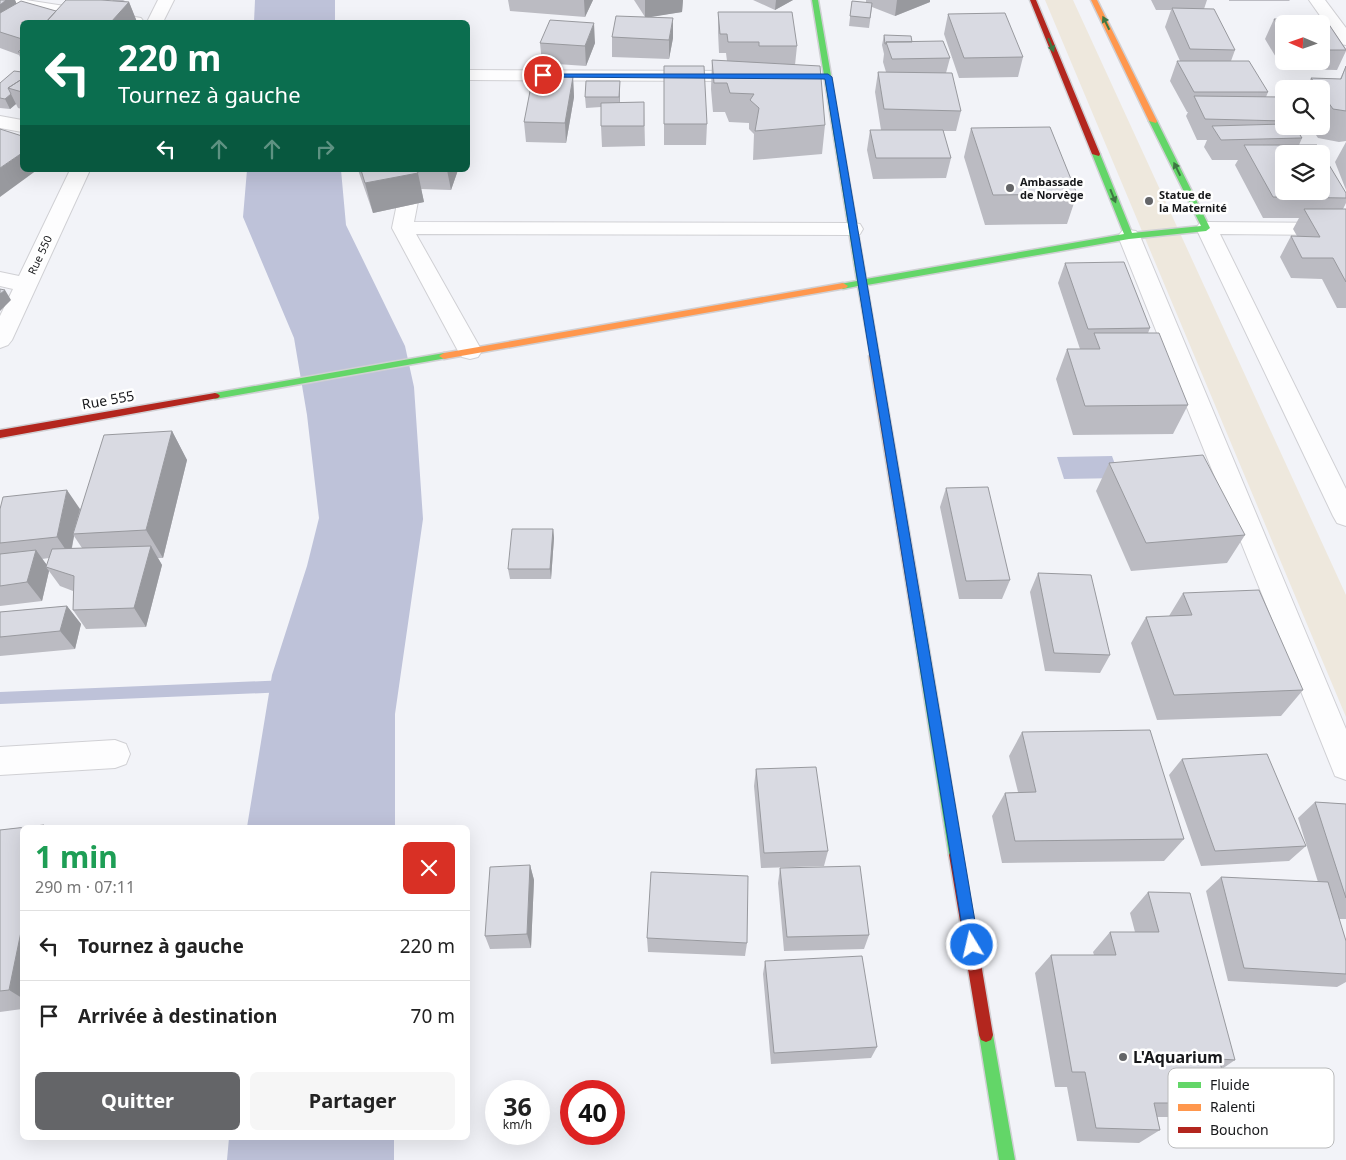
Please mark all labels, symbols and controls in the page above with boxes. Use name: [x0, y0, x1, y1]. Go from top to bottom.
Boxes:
north arrow: [1275, 15, 1330, 70]
map controls: [1275, 15, 1330, 200]
one-way arrow: [1101, 16, 1109, 30]
text: 220 m: [118, 34, 221, 81]
one-way arrow: [1047, 38, 1055, 53]
icon: left: [35, 40, 100, 105]
pin: [522, 54, 564, 96]
icon: arrive: [529, 61, 557, 89]
text: Tournez à gauche: [118, 79, 301, 109]
button: search: [1275, 80, 1330, 135]
icon: left: [152, 135, 180, 163]
icon: ahead: [205, 135, 233, 163]
icon: ahead: [258, 135, 286, 163]
icon: right: [311, 135, 339, 163]
button: layers: [1275, 145, 1330, 200]
one-way arrow: [1173, 162, 1181, 176]
place label: Ambassade de Norvège: [1020, 174, 1084, 202]
marker: Ambassade de Norvège: [1004, 182, 1016, 194]
place label: Statue de la Maternité: [1159, 187, 1227, 215]
one-way arrow: [1109, 188, 1117, 203]
marker: Statue de la Maternité: [1143, 195, 1155, 207]
street label: Rue 550: [24, 233, 55, 277]
street label: Rue 555: [80, 386, 136, 413]
text: 1 min: [35, 836, 118, 877]
button: close: [403, 842, 455, 894]
text: 290 m · 07:11: [35, 876, 135, 898]
position arrow: [945, 918, 997, 970]
icon: left: [35, 932, 63, 960]
text: Tournez à gauche: [78, 933, 244, 959]
text: 220 m: [400, 933, 455, 959]
icon: arrive: [35, 1002, 63, 1030]
text: Arrivée à destination: [78, 1003, 277, 1029]
text: 70 m: [411, 1003, 455, 1029]
place label: L'Aquarium: [1133, 1046, 1223, 1068]
marker: L'Aquarium: [1117, 1051, 1129, 1063]
legend: [1168, 1068, 1334, 1148]
button: Quitter: [35, 1072, 240, 1130]
button: Partager: [250, 1072, 455, 1130]
text: Fluide: [1210, 1075, 1250, 1094]
speed limit sign: 40: [560, 1080, 625, 1145]
text: 36: [503, 1089, 532, 1123]
text: Ralenti: [1210, 1097, 1255, 1116]
text: km/h: [503, 1116, 532, 1133]
text: Bouchon: [1210, 1120, 1269, 1139]

